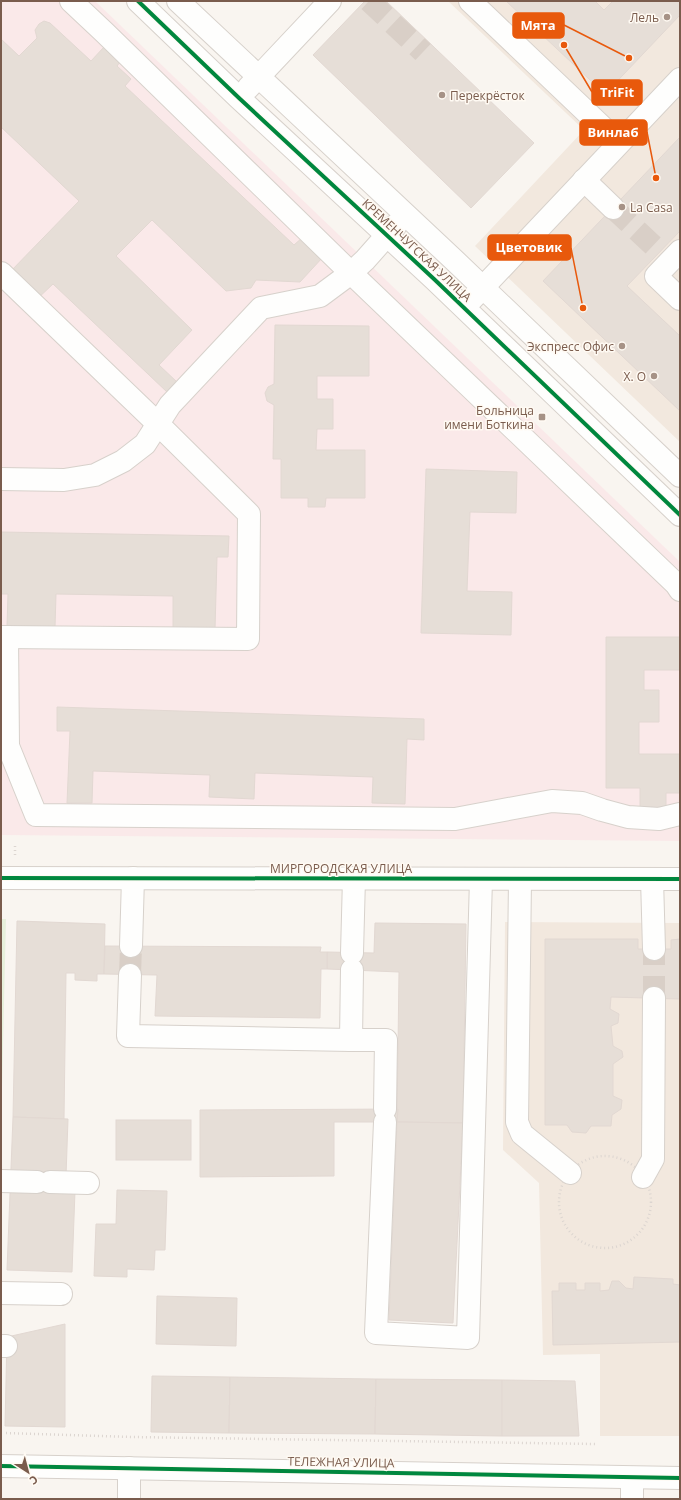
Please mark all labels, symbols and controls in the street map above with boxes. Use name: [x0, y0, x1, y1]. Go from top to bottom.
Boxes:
place label: Лель: [630, 9, 659, 26]
marker: Лель: [662, 12, 672, 22]
callout: Мята: [513, 13, 564, 38]
text: Мята: [520, 16, 556, 34]
callout: TriFit: [592, 80, 642, 105]
text: TriFit: [600, 83, 634, 101]
place label: Перекрёсток: [450, 87, 525, 104]
marker: Перекрёсток: [437, 90, 447, 100]
callout: Винлаб: [580, 120, 647, 145]
text: Винлаб: [587, 123, 639, 141]
street label: КРЕМЕНЧУГСКАЯ УЛИЦА: [359, 195, 476, 306]
place label: La Casa: [630, 199, 673, 216]
marker: La Casa: [617, 202, 627, 212]
callout: Цветовик: [488, 235, 571, 260]
text: Цветовик: [496, 238, 563, 256]
place label: Экспресс Офис: [527, 338, 614, 355]
marker: Экспресс Офис: [617, 341, 627, 351]
place label: X. O: [623, 368, 646, 385]
marker: X. O: [649, 371, 659, 381]
place label: Больница имени Боткина: [444, 402, 534, 433]
marker: Больница имени Боткина: [537, 412, 547, 422]
street label: МИРГОРОДСКАЯ УЛИЦА: [270, 860, 412, 877]
north arrow: [8, 1452, 48, 1492]
street label: ТЕЛЕЖНАЯ УЛИЦА: [287, 1453, 395, 1471]
text: С: [27, 1472, 41, 1489]

